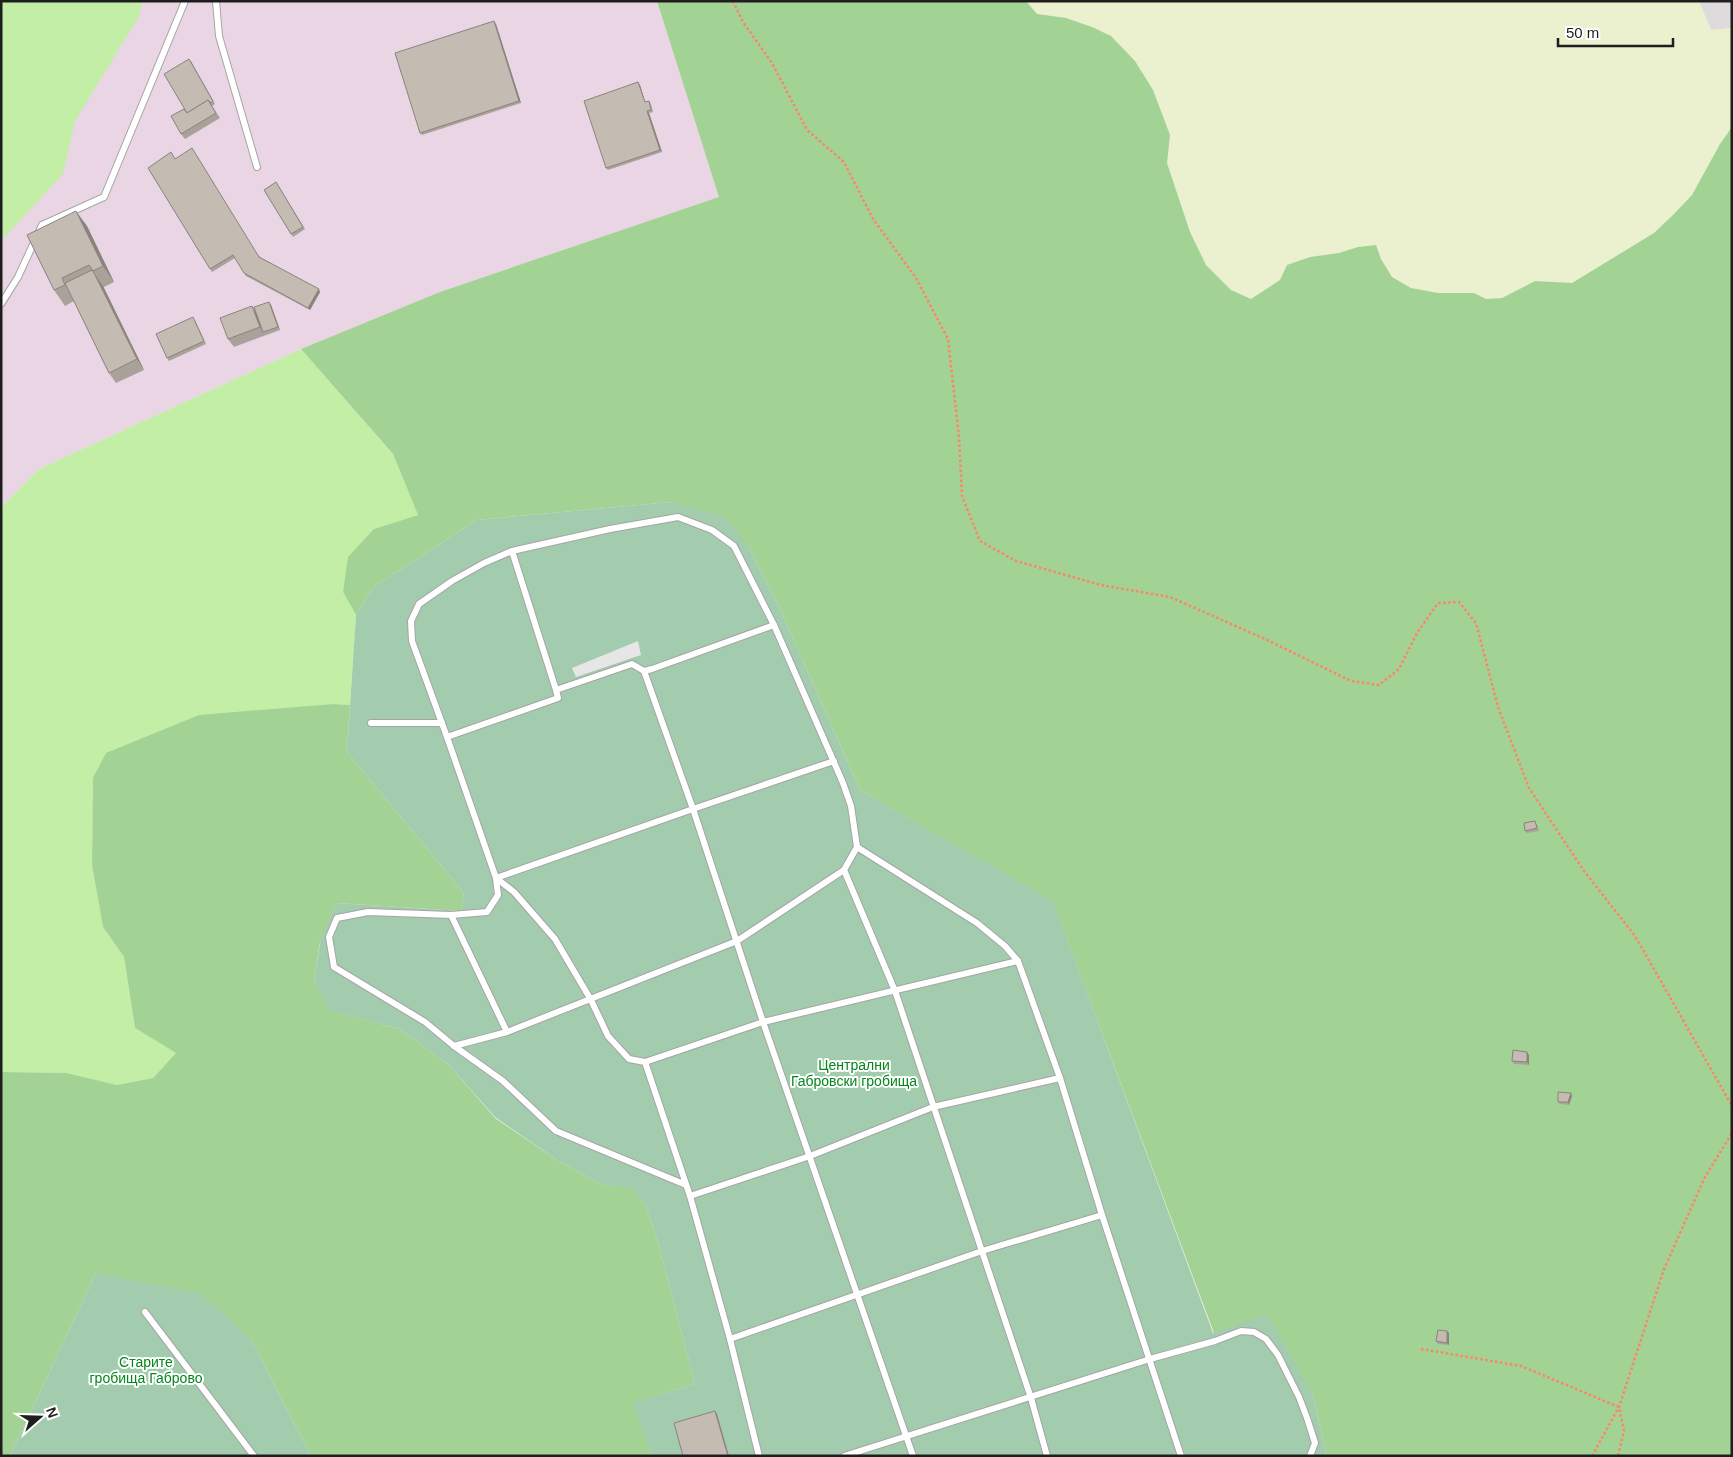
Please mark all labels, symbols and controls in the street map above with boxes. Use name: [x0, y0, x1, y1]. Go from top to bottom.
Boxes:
scale bar: [1558, 15, 1673, 47]
text: 50 m: [1566, 24, 1599, 41]
park label: Централни Габровски гробища: [791, 1057, 917, 1089]
park label: Старите гробища Габрово: [90, 1354, 203, 1386]
north arrow: [15, 1392, 65, 1442]
text: N: [43, 1405, 61, 1420]

